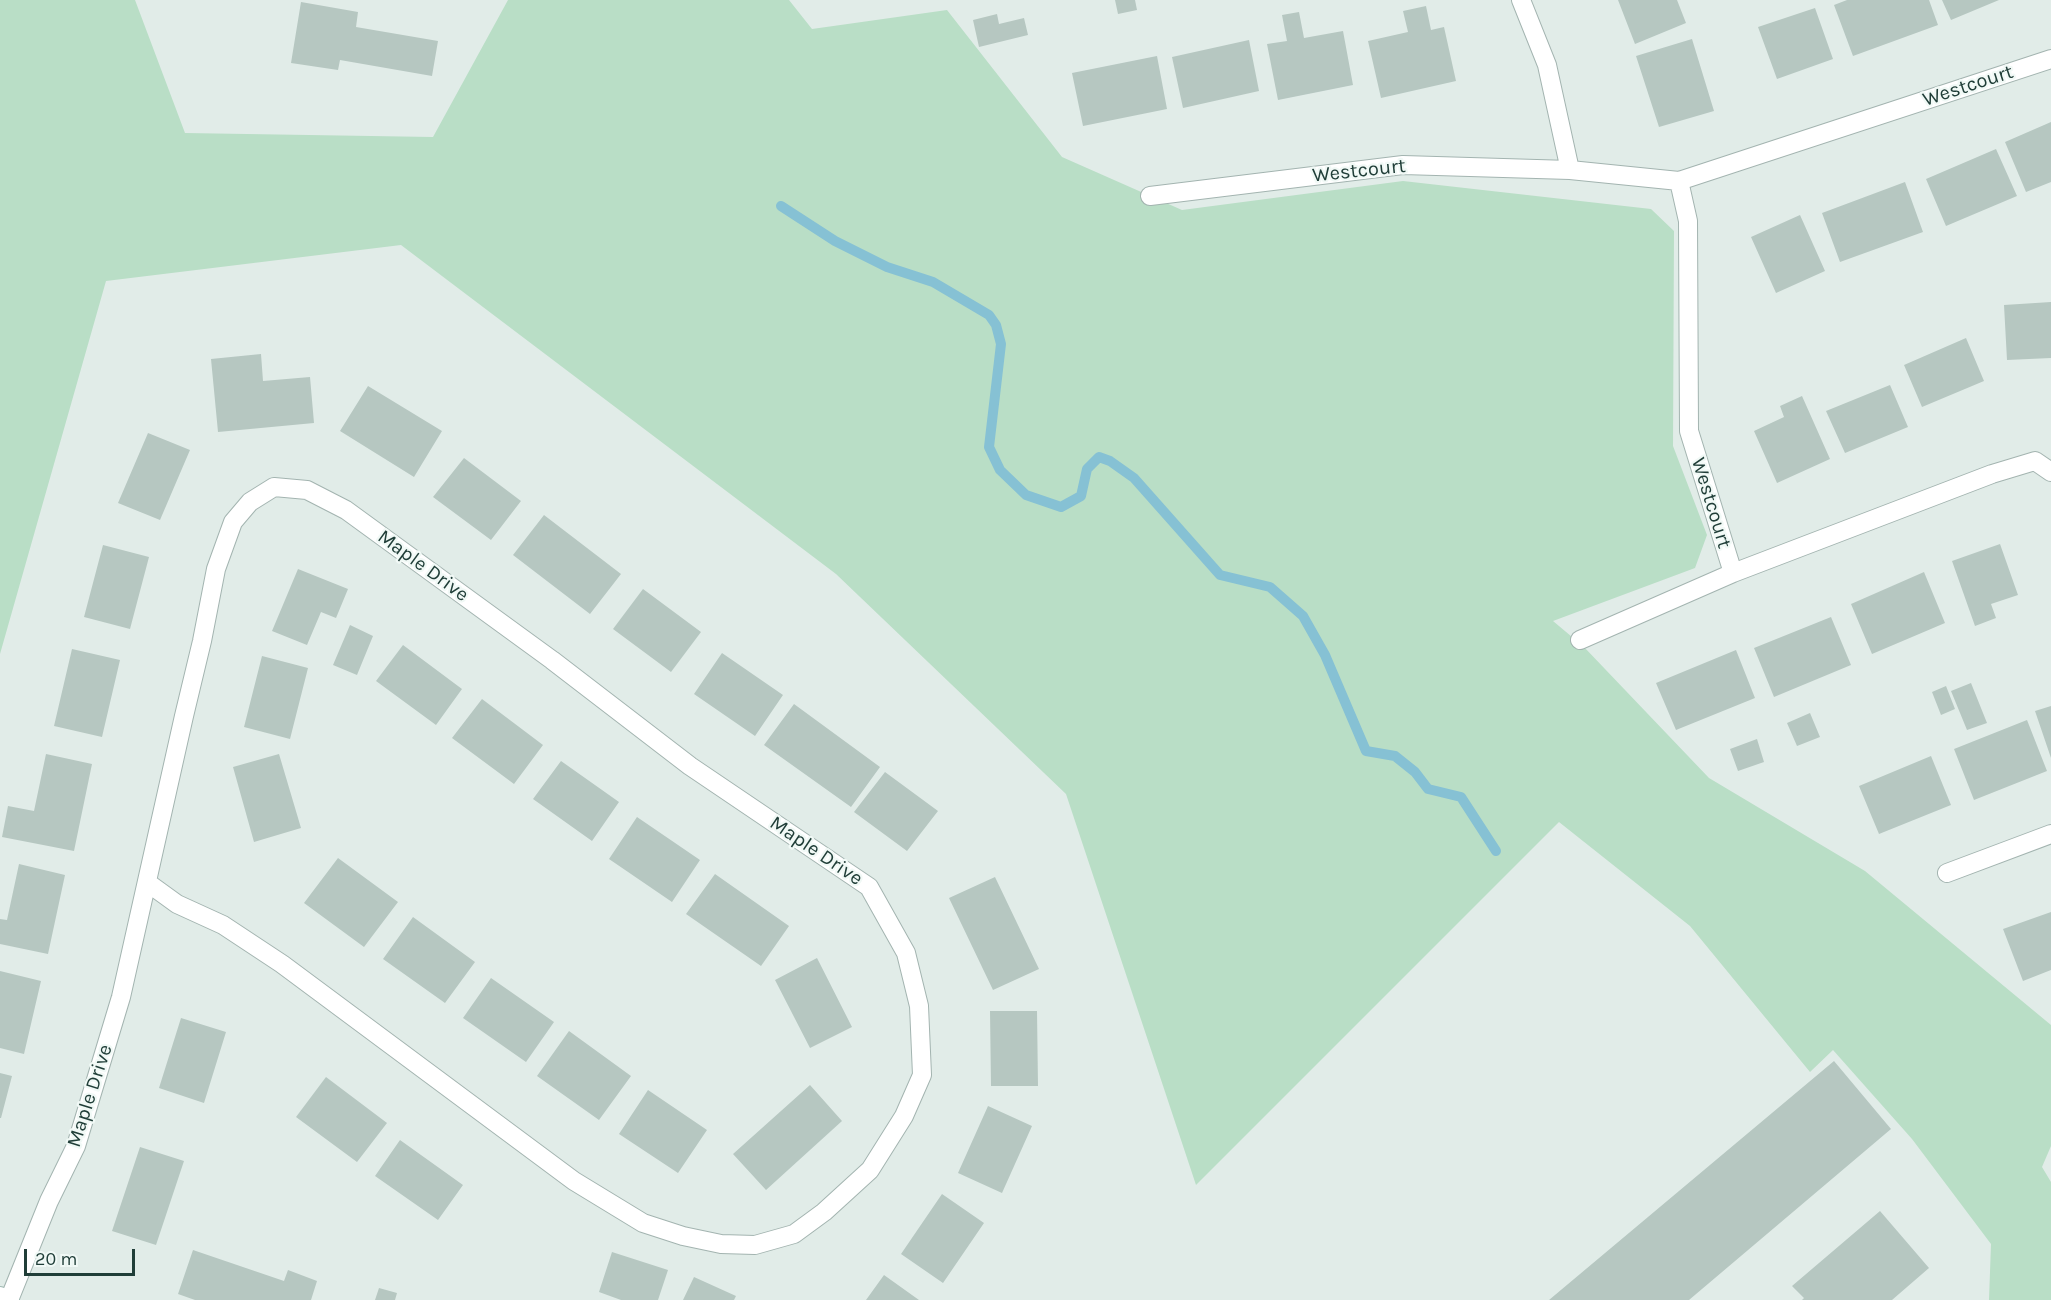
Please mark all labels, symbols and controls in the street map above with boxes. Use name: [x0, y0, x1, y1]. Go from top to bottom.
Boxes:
street label: Westcourt: [1920, 60, 2016, 112]
street label: Westcourt: [1311, 154, 1407, 188]
street label: Westcourt: [1686, 455, 1736, 551]
street label: Maple Drive: [373, 525, 473, 607]
street label: Maple Drive: [765, 811, 867, 891]
street label: Maple Drive: [62, 1041, 118, 1151]
scale bar: [27, 1237, 138, 1275]
text: 20 m: [35, 1248, 77, 1270]

